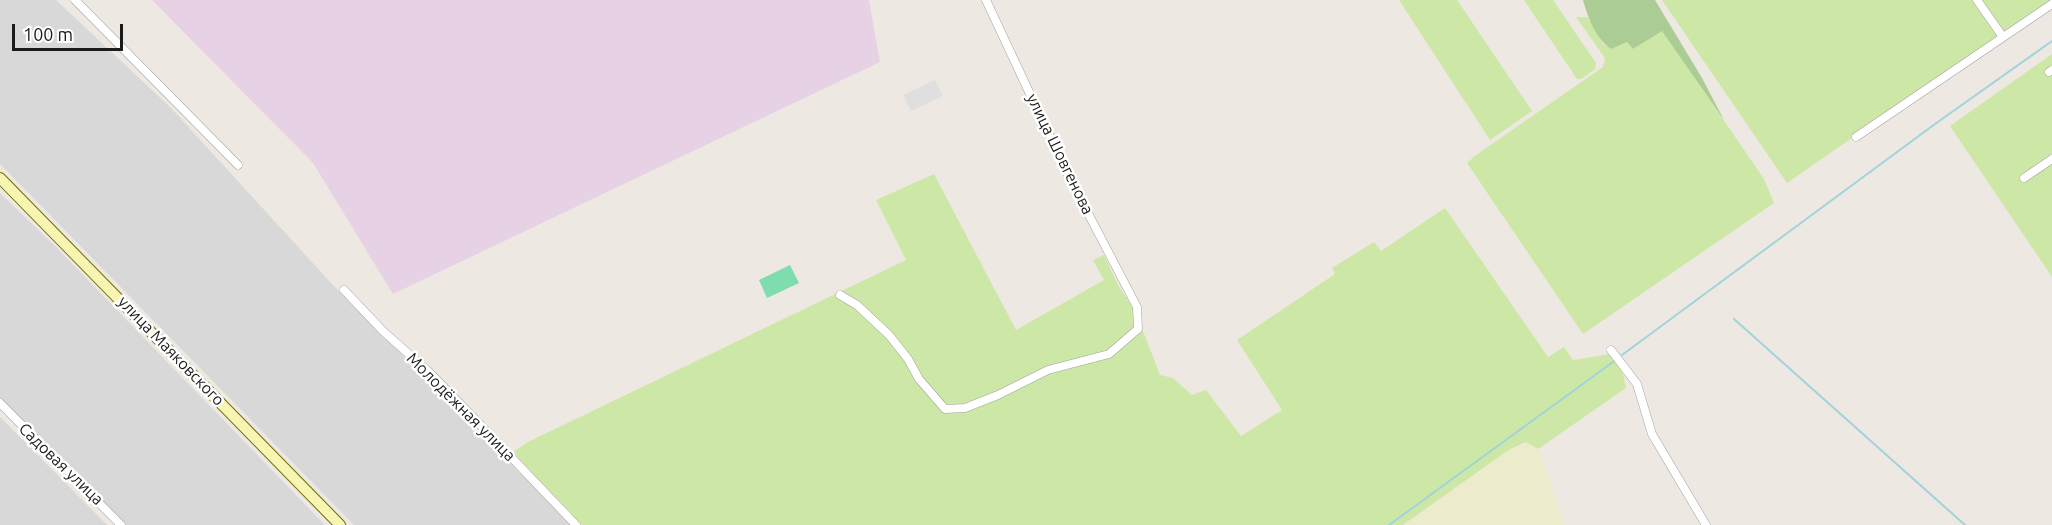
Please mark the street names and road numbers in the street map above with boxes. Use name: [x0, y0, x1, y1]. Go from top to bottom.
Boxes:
street label: улица Шовгенова: [1022, 90, 1098, 218]
street label: улица Маяковского: [114, 292, 228, 410]
street label: Молодёжная улица: [403, 349, 519, 465]
street label: Садовая улица: [15, 419, 107, 509]

